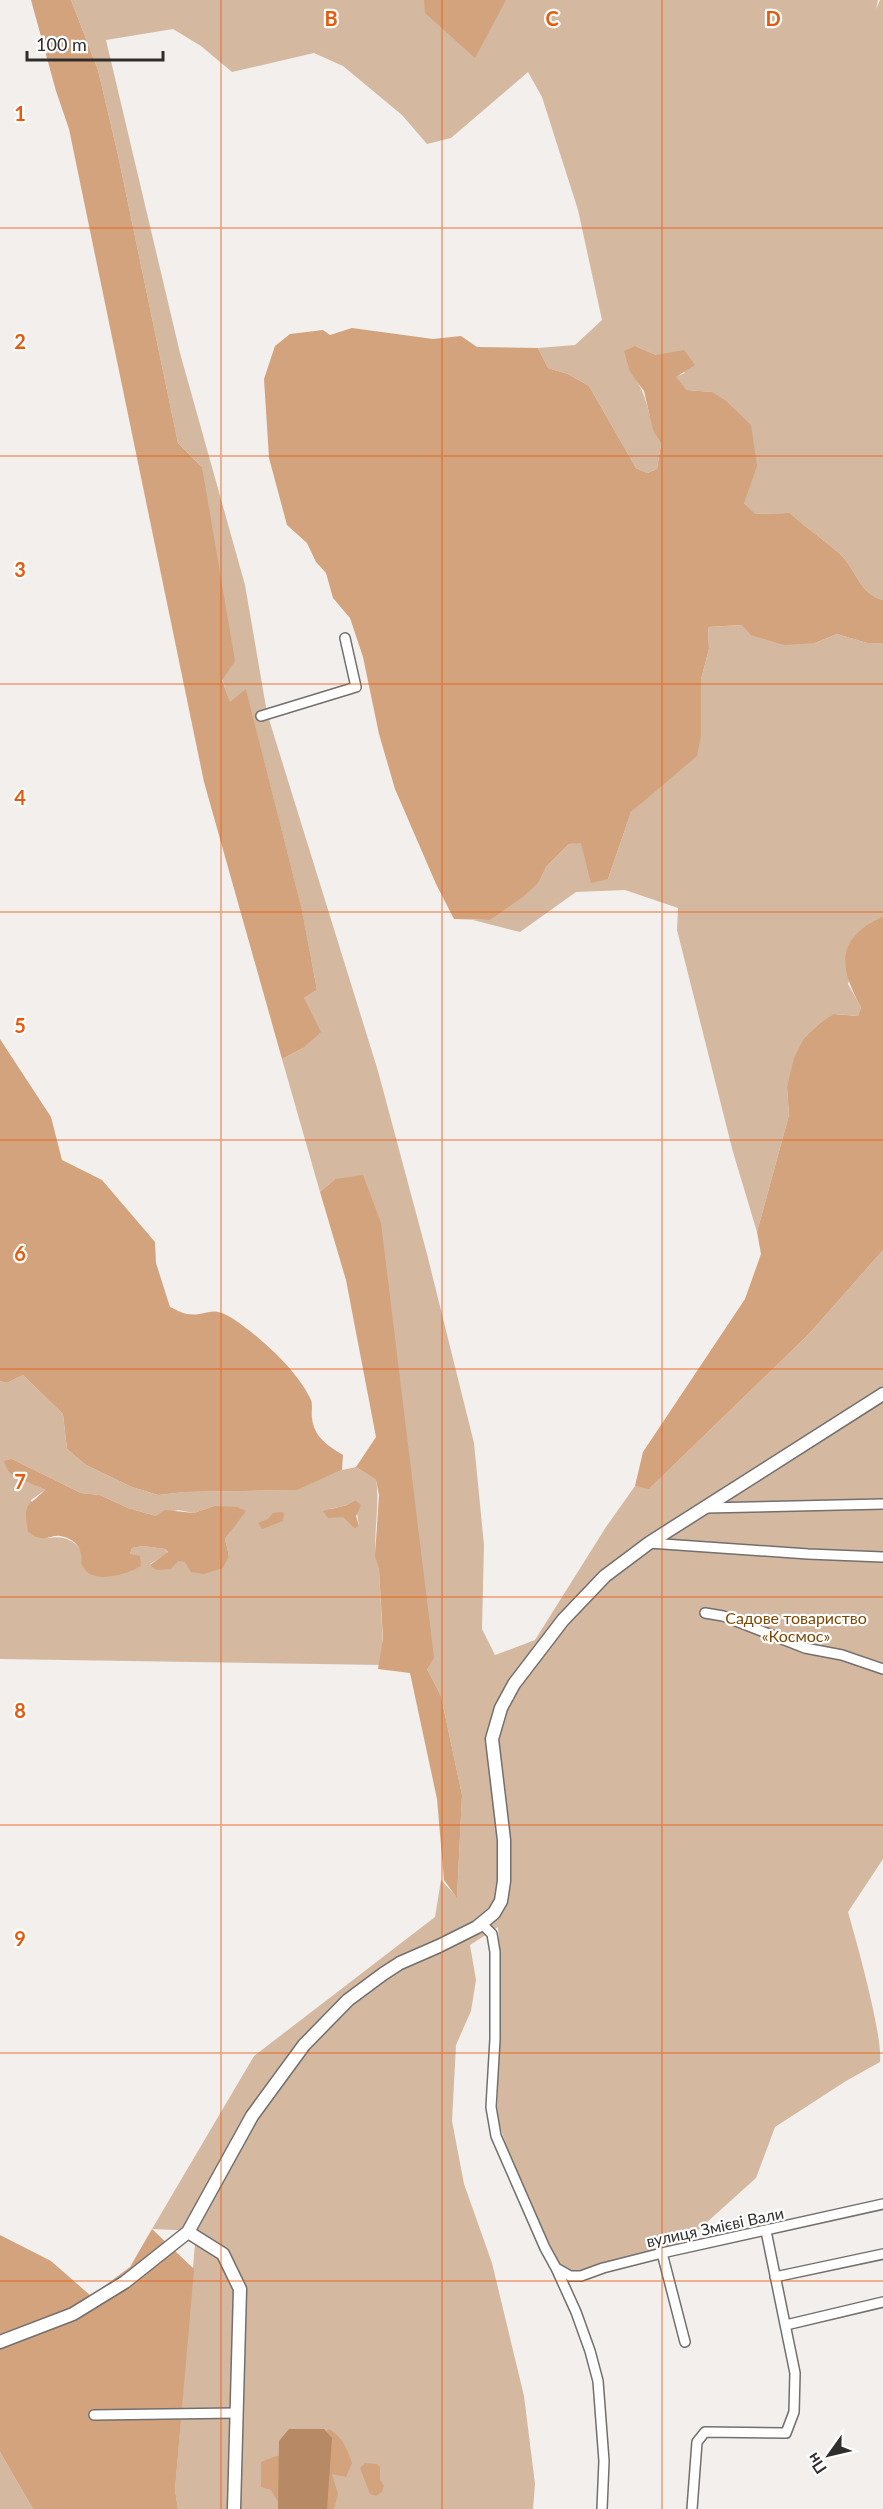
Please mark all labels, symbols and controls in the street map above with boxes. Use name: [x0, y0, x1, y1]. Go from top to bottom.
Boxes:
text: B: [324, 6, 338, 30]
text: C: [545, 6, 559, 30]
text: D: [765, 6, 781, 30]
scale bar: [27, 24, 164, 62]
text: 100 m: [36, 33, 87, 55]
text: 1: [14, 101, 26, 125]
text: 2: [14, 329, 26, 353]
text: 3: [14, 557, 26, 581]
text: 4: [14, 785, 26, 809]
text: 5: [14, 1013, 26, 1037]
text: 6: [14, 1241, 26, 1265]
text: 7: [14, 1469, 26, 1493]
park label: Садове товариство «Космос»: [725, 1608, 867, 1645]
text: 8: [14, 1698, 26, 1722]
text: 9: [14, 1926, 26, 1950]
street label: вулиця Змієві Вали: [644, 2203, 785, 2250]
north arrow: [799, 2425, 859, 2485]
text: Пн: [802, 2450, 830, 2478]

